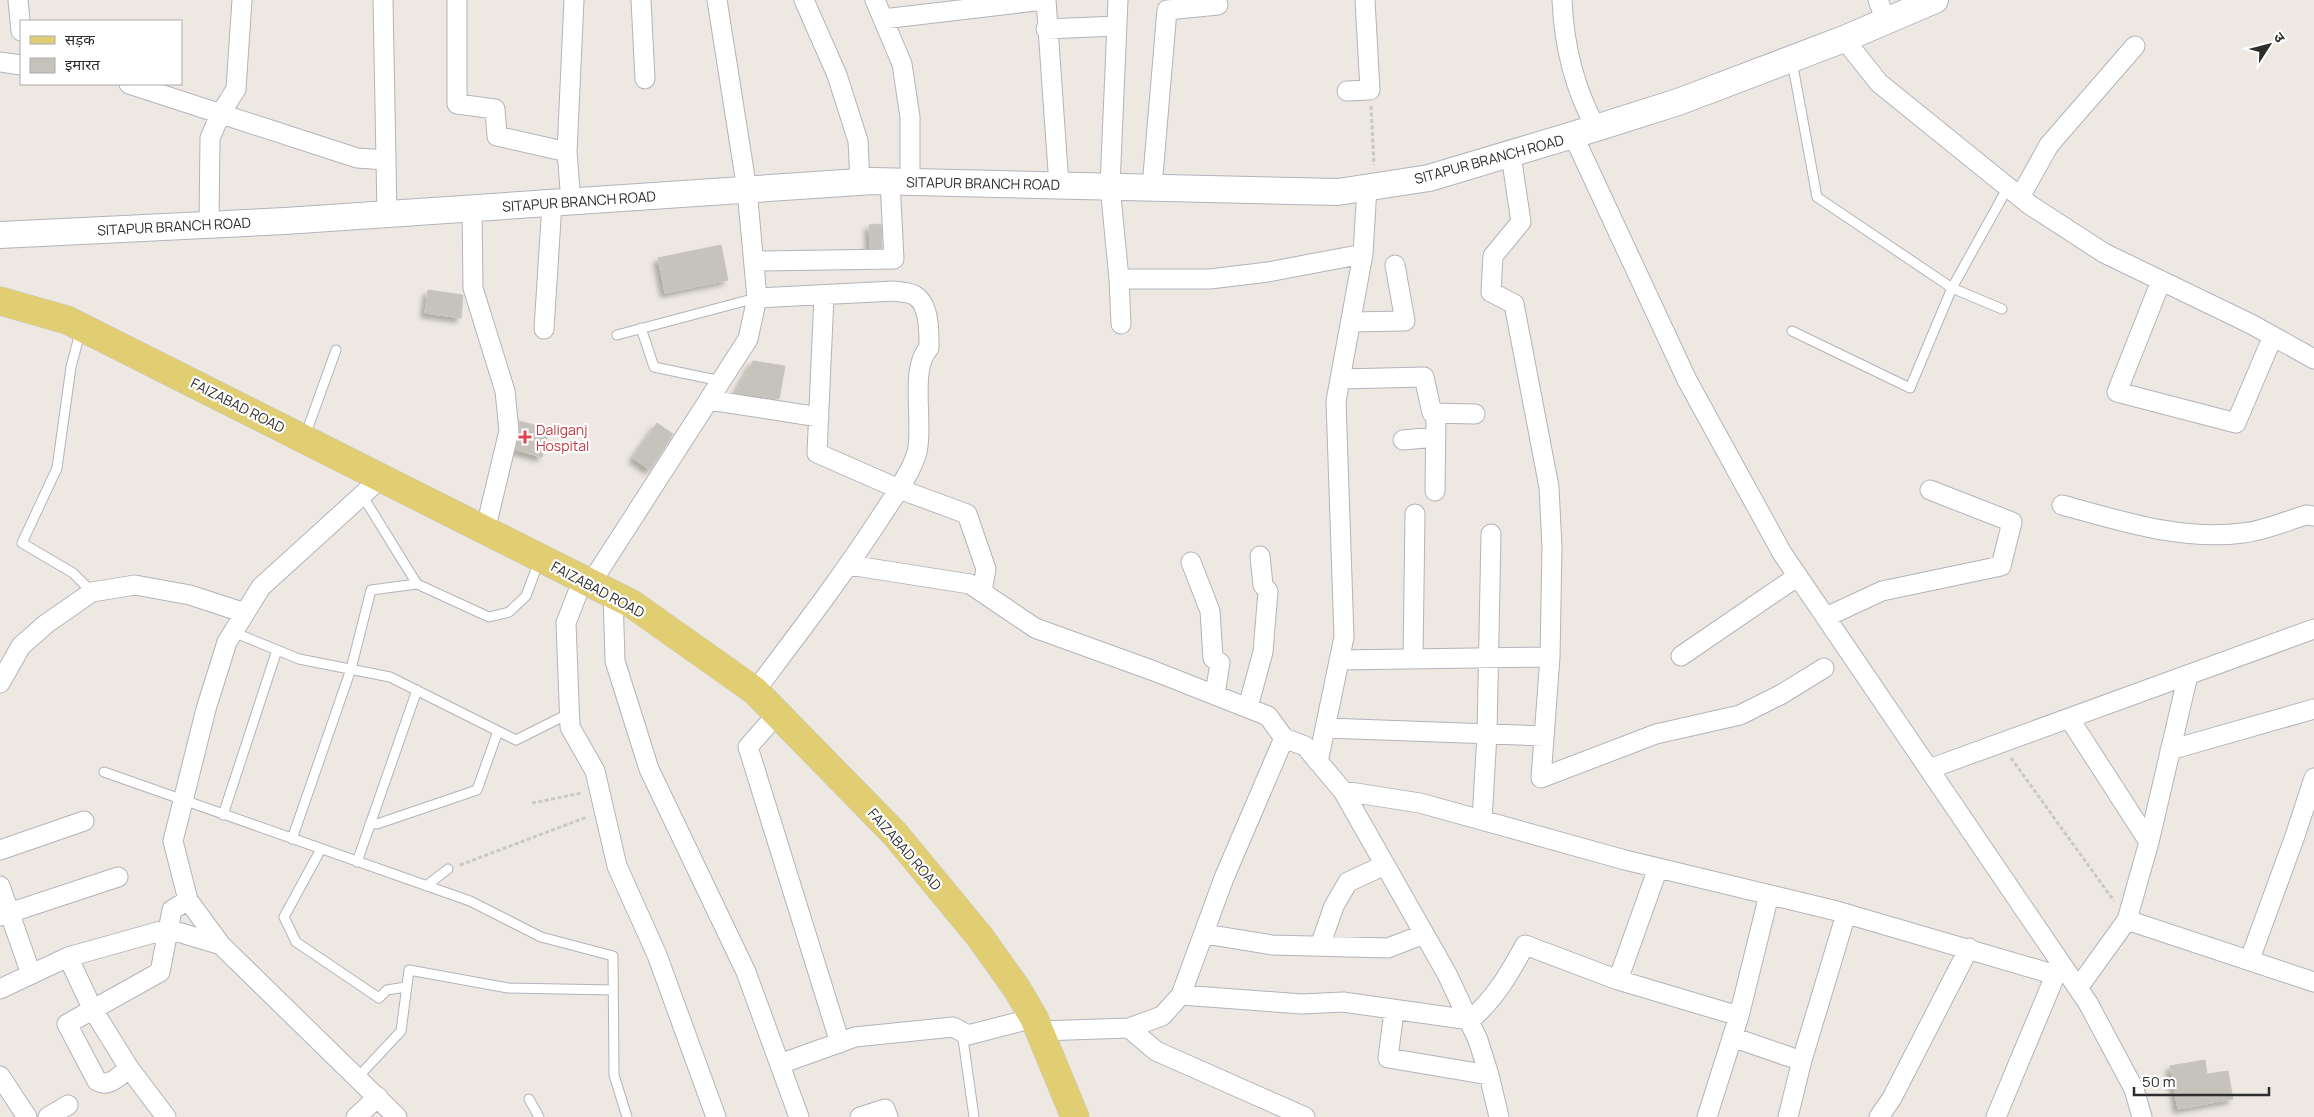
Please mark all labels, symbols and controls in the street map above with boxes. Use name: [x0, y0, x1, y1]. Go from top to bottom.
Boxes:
legend: [20, 20, 182, 85]
north arrow: [2244, 20, 2294, 70]
text: उ: [2270, 28, 2290, 47]
text: सड़क: [65, 29, 95, 50]
text: इमारत: [65, 54, 100, 75]
street label: SITAPUR BRANCH ROAD: [1412, 130, 1566, 188]
street label: SITAPUR BRANCH ROAD: [906, 172, 1060, 194]
street label: SITAPUR BRANCH ROAD: [502, 186, 656, 216]
street label: SITAPUR BRANCH ROAD: [97, 212, 251, 240]
street label: FAIZABAD ROAD: [188, 373, 288, 437]
place label: Daliganj Hospital: [536, 420, 589, 455]
marker: Daliganj Hospital: [518, 430, 532, 444]
street label: FAIZABAD ROAD: [548, 556, 648, 622]
street label: FAIZABAD ROAD: [864, 804, 946, 894]
scale bar: [2134, 1064, 2269, 1096]
text: 50 m: [2142, 1071, 2176, 1092]

